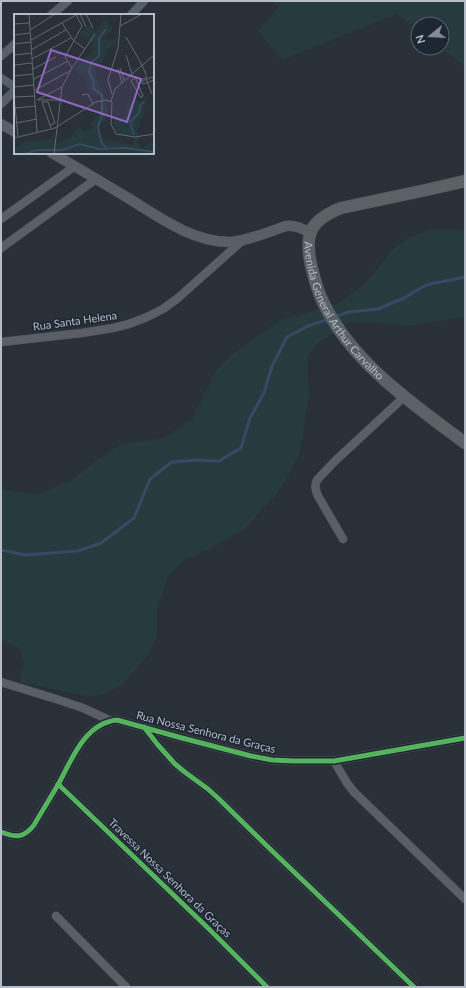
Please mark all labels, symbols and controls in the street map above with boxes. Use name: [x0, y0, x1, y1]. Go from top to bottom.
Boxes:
inset map: [14, 14, 154, 154]
north arrow: [410, 16, 450, 56]
text: N: [413, 33, 428, 45]
street label: Avenida General Arthur Carvalho: [302, 242, 387, 382]
street label: Rua Santa Helena: [32, 308, 118, 333]
street label: Rua Nossa Senhora da Graças: [135, 708, 277, 755]
street label: Travessa Nossa Senhora da Graças: [106, 815, 235, 940]

